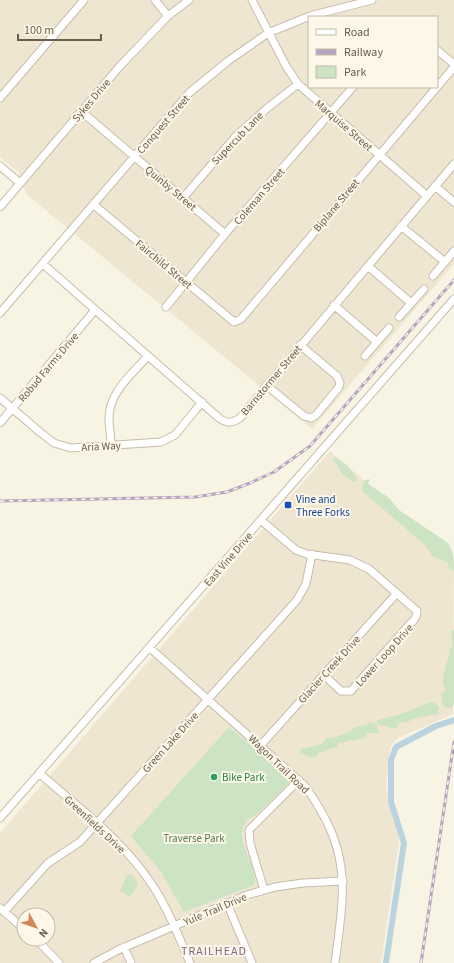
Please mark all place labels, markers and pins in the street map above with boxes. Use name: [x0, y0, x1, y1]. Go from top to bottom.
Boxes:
place label: Vine and Three Forks: [296, 492, 350, 520]
marker: Vine and Three Forks: [283, 500, 293, 510]
place label: Bike Park: [222, 770, 265, 785]
marker: Bike Park: [209, 772, 219, 782]

